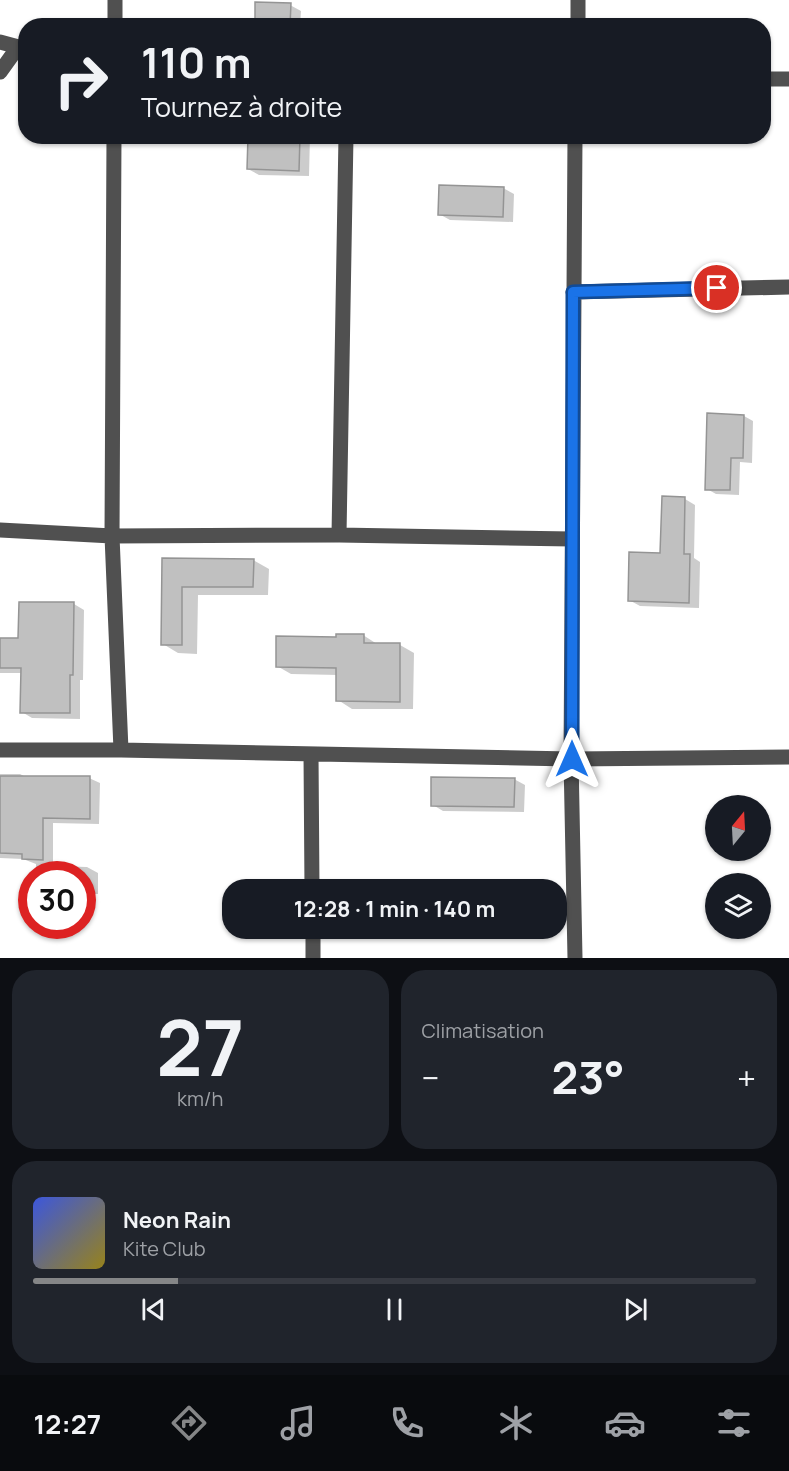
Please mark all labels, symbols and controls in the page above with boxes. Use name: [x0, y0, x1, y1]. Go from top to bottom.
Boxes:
text: 110 m: [141, 33, 252, 91]
icon: right: [42, 42, 120, 120]
text: Tournez à droite: [141, 88, 342, 125]
pin: [691, 262, 742, 313]
icon: arrive: [700, 271, 733, 304]
position arrow: [540, 727, 604, 791]
north arrow: [705, 795, 771, 861]
map controls: [705, 795, 771, 939]
speed limit sign: 30: [18, 861, 96, 939]
button: layers: [705, 873, 771, 939]
text: 12:28 · 1 min · 140 m: [294, 894, 495, 924]
text: 27: [156, 993, 244, 1099]
text: Climatisation: [422, 1017, 544, 1044]
text: 23°: [552, 1046, 625, 1108]
text: −: [422, 1055, 439, 1100]
text: +: [737, 1055, 756, 1100]
text: km/h: [177, 1085, 224, 1112]
text: Neon Rain: [123, 1205, 231, 1235]
text: Kite Club: [123, 1235, 206, 1262]
icon: previous: [137, 1293, 170, 1326]
icon: pause: [378, 1293, 411, 1326]
icon: next: [619, 1293, 652, 1326]
icon: directions: [168, 1402, 210, 1444]
icon: music: [277, 1402, 319, 1444]
icon: phone: [386, 1402, 428, 1444]
icon: climate: [495, 1402, 537, 1444]
icon: car: [604, 1402, 646, 1444]
icon: filters: [713, 1402, 755, 1444]
text: 12:27: [34, 1405, 101, 1442]

